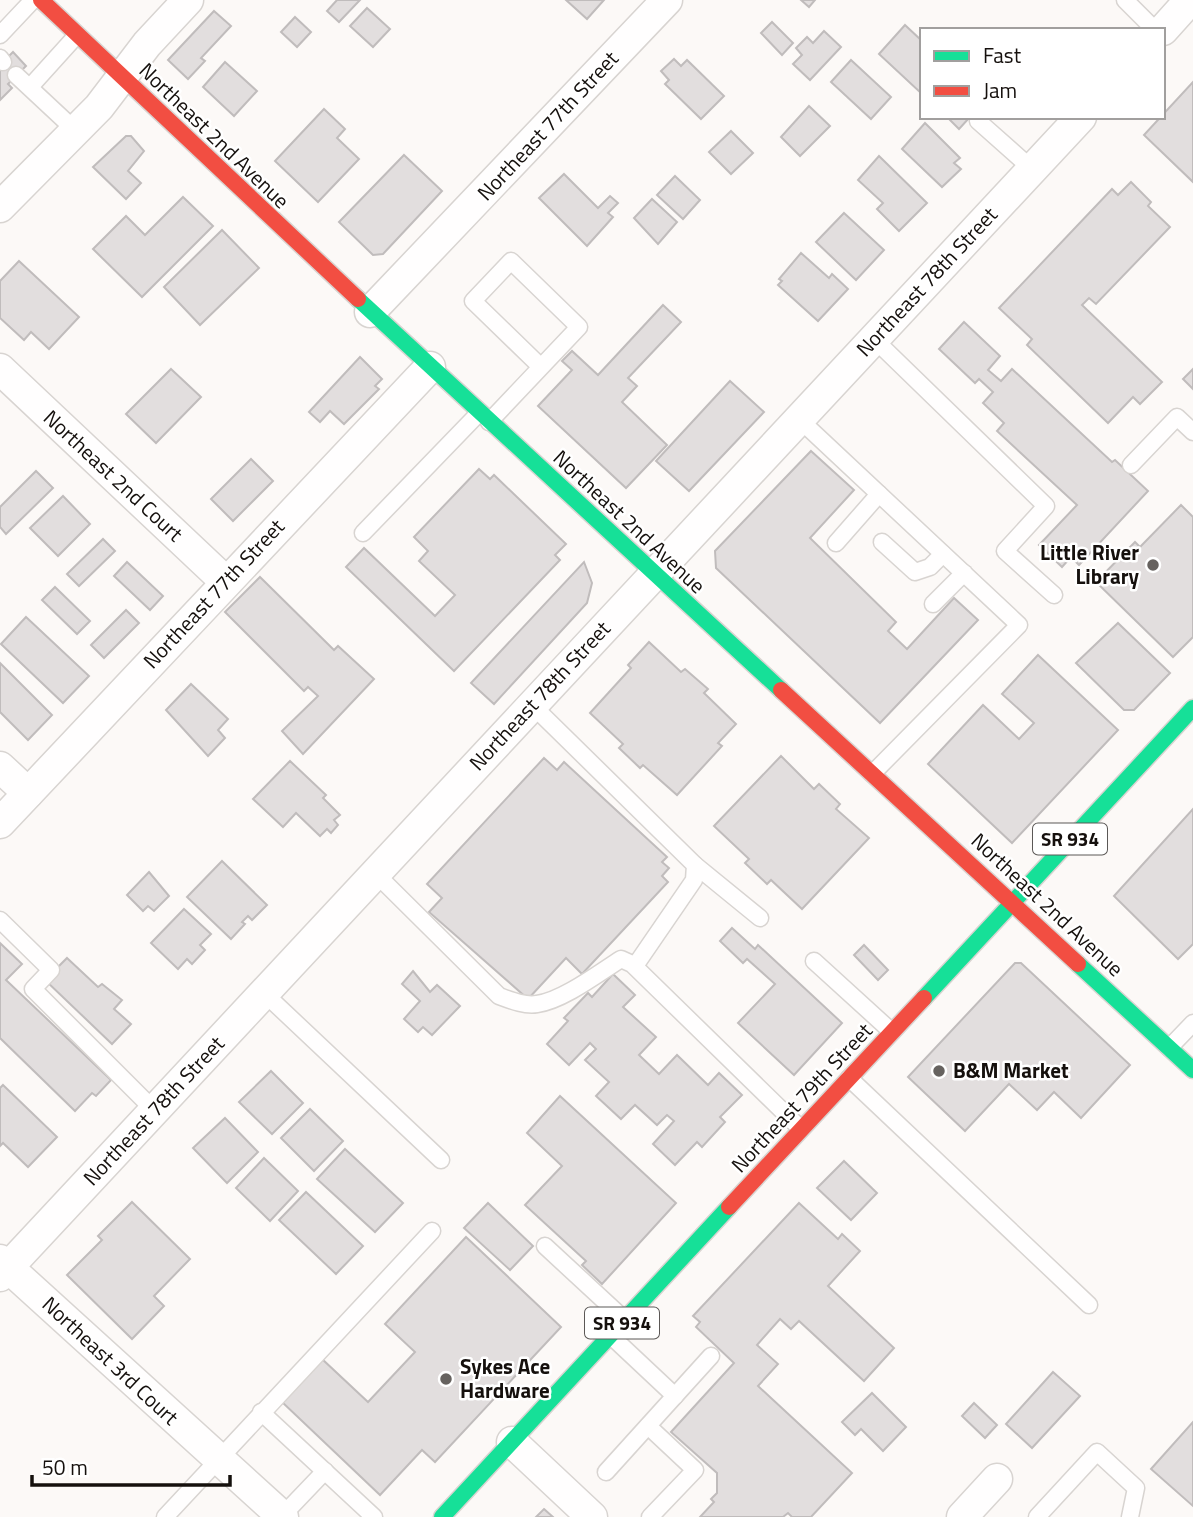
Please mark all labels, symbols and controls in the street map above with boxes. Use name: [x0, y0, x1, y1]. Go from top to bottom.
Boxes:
legend: [920, 28, 1165, 119]
text: Fast: [983, 39, 1022, 71]
street label: Northeast 77th Street: [469, 43, 626, 208]
street label: Northeast 2nd Avenue: [132, 55, 297, 216]
text: Jam: [983, 74, 1017, 106]
street label: Northeast 78th Street: [848, 199, 1005, 364]
street label: Northeast 2nd Court: [37, 402, 191, 549]
street label: Northeast 2nd Avenue: [546, 442, 713, 601]
street label: Northeast 77th Street: [135, 511, 292, 676]
place label: Little River Library: [1040, 536, 1139, 592]
marker: Little River Library: [1145, 557, 1161, 573]
street label: Northeast 78th Street: [461, 613, 618, 778]
road number: SR 934: [1033, 824, 1107, 854]
street label: Northeast 2nd Avenue: [964, 825, 1131, 984]
street label: Northeast 79th Street: [723, 1015, 880, 1180]
street label: Northeast 78th Street: [75, 1028, 232, 1193]
place label: B&M Market: [953, 1054, 1069, 1086]
marker: B&M Market: [931, 1063, 947, 1079]
street label: Northeast 3rd Court: [35, 1288, 187, 1433]
road number: SR 934: [585, 1308, 659, 1338]
place label: Sykes Ace Hardware: [460, 1350, 550, 1406]
marker: Sykes Ace Hardware: [438, 1371, 454, 1387]
scale bar: [32, 1444, 229, 1488]
text: 50 m: [42, 1451, 88, 1483]

